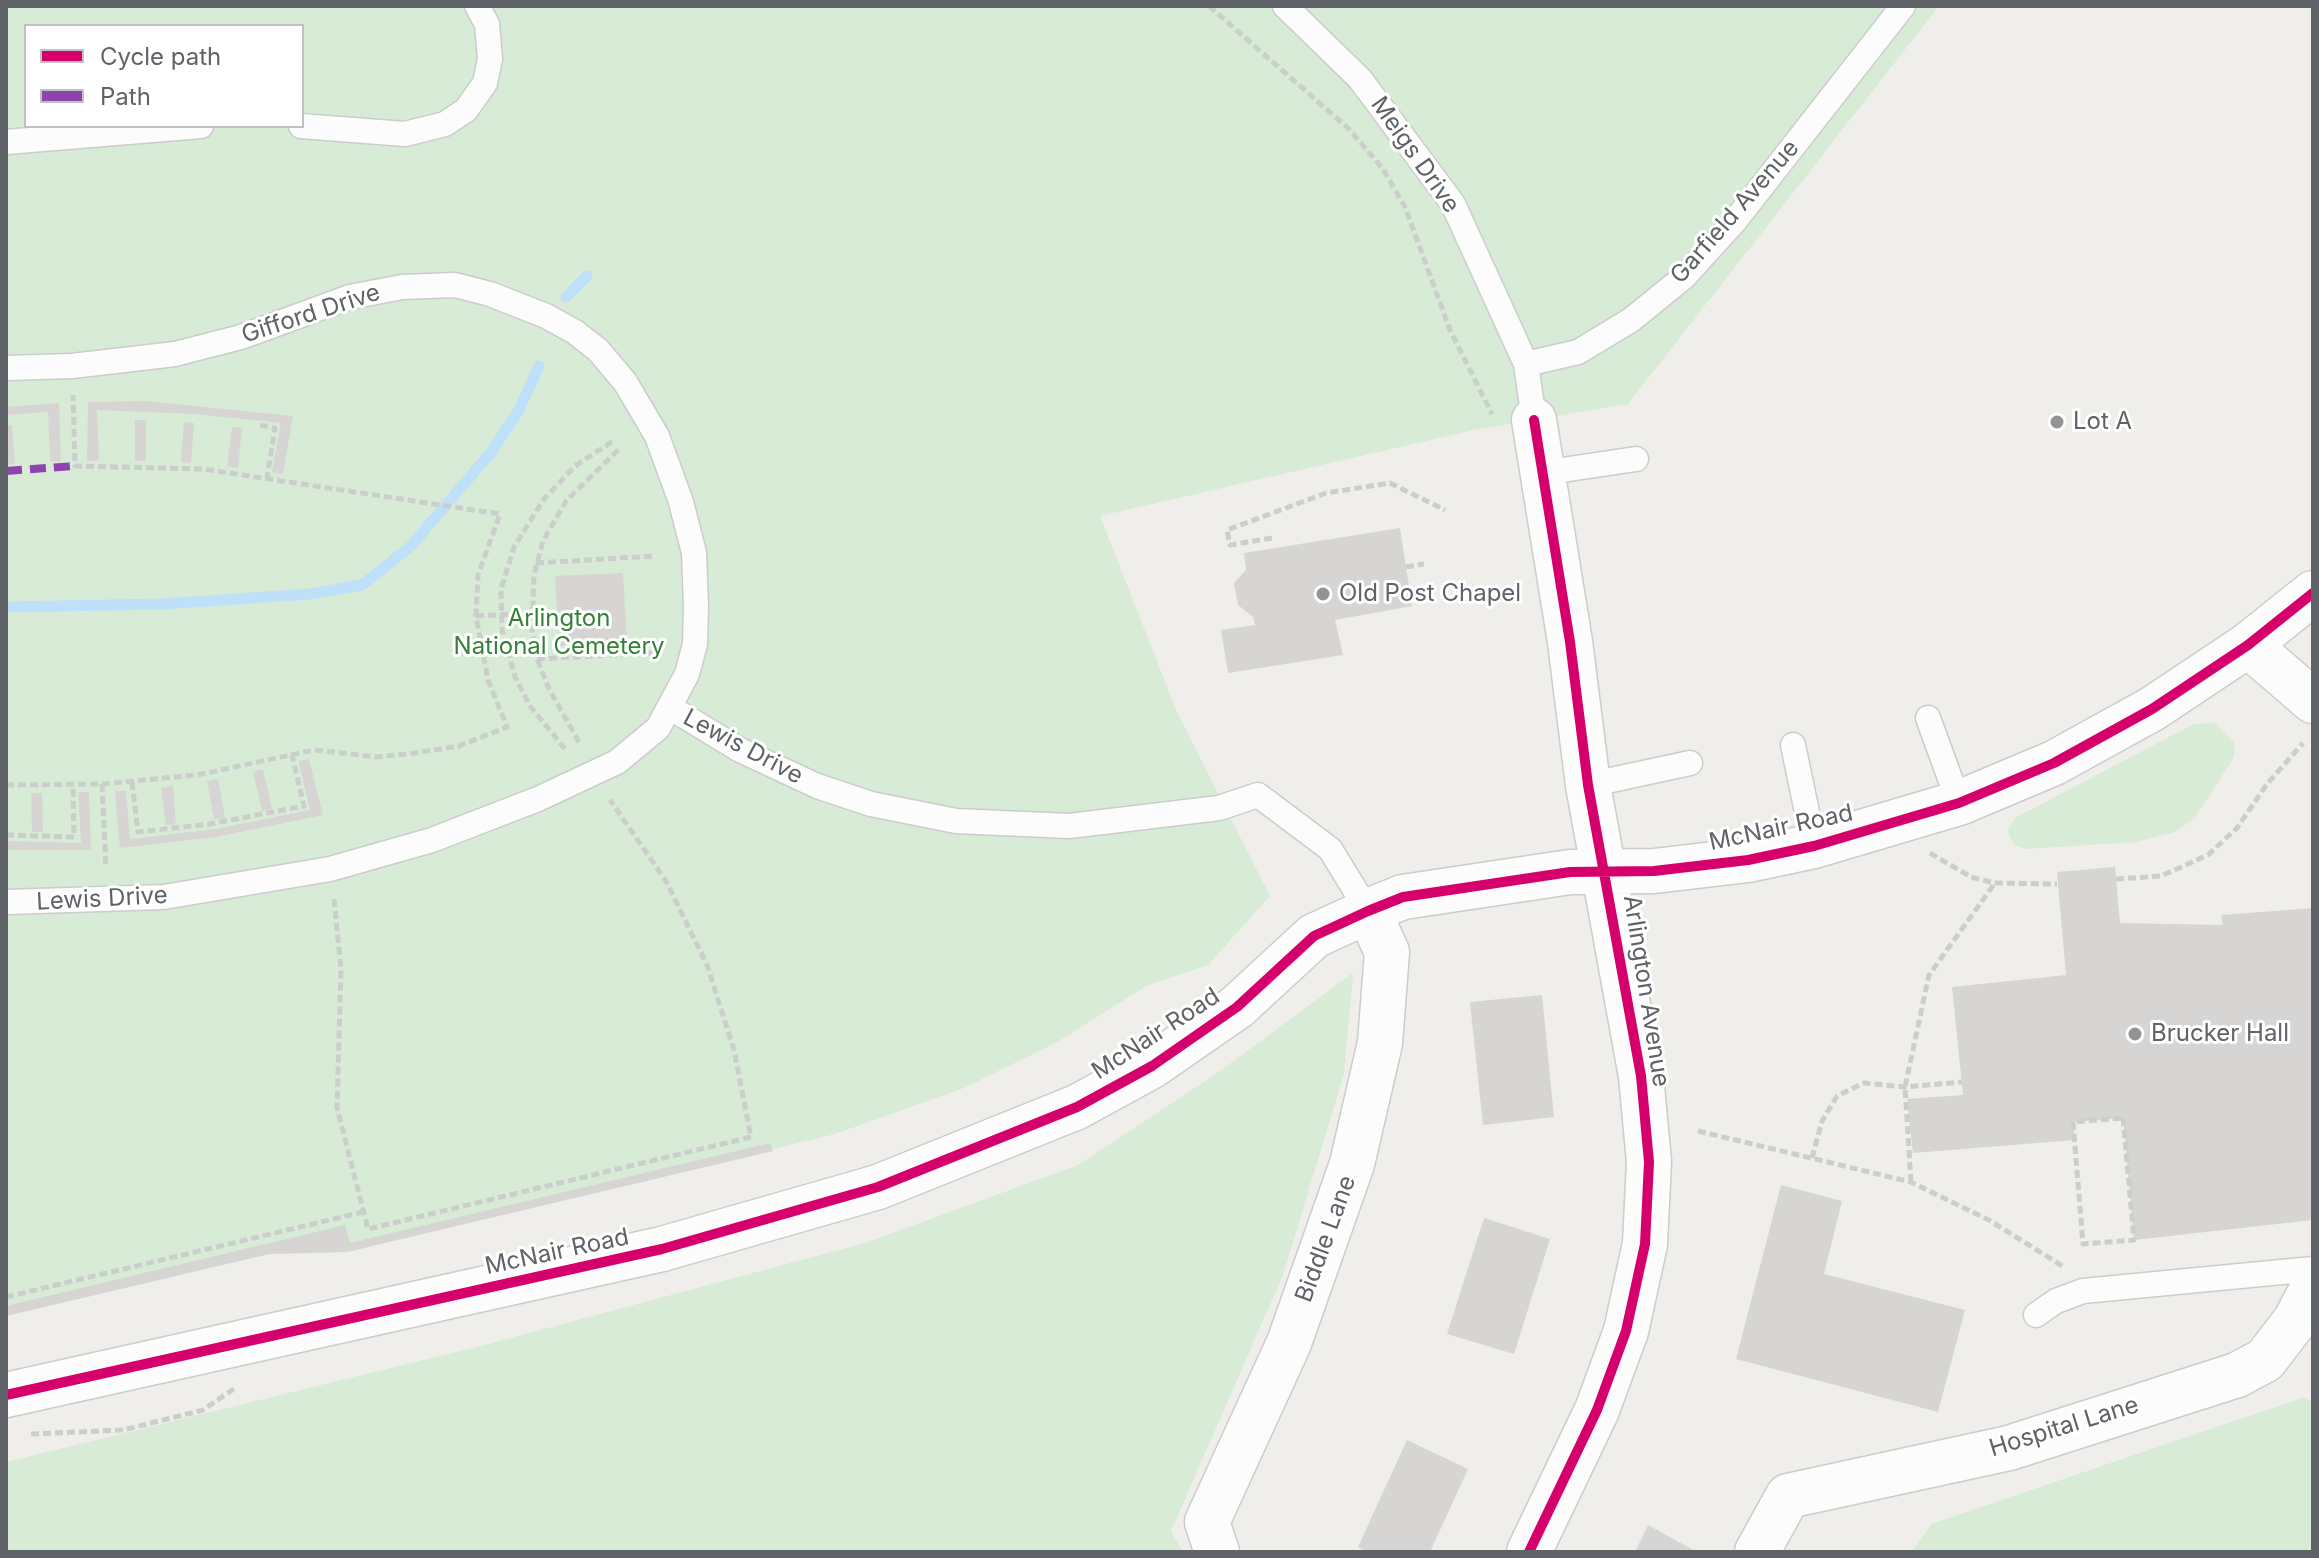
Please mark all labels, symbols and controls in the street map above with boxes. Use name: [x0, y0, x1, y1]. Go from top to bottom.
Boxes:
legend: [24, 24, 304, 128]
text: Cycle path: [100, 42, 221, 71]
text: Path: [100, 82, 151, 111]
street label: Meigs Drive: [1364, 91, 1466, 219]
street label: Garfield Avenue: [1665, 134, 1805, 290]
street label: Gifford Drive: [238, 278, 384, 350]
place label: Lot A: [2073, 408, 2132, 436]
marker: Lot A: [2048, 413, 2066, 431]
place label: Old Post Chapel: [1339, 580, 1521, 608]
marker: Old Post Chapel: [1314, 585, 1332, 603]
park label: Arlington National Cemetery: [454, 605, 664, 661]
street label: Lewis Drive: [678, 703, 808, 791]
street label: McNair Road: [1706, 799, 1856, 857]
street label: Lewis Drive: [36, 881, 168, 917]
street label: Arlington Avenue: [1617, 893, 1675, 1089]
street label: McNair Road: [1087, 982, 1225, 1086]
place label: Brucker Hall: [2151, 1020, 2289, 1048]
marker: Brucker Hall: [2126, 1025, 2144, 1043]
street label: Biddle Lane: [1290, 1172, 1362, 1306]
street label: McNair Road: [482, 1223, 632, 1281]
street label: Hospital Lane: [1986, 1391, 2142, 1463]

